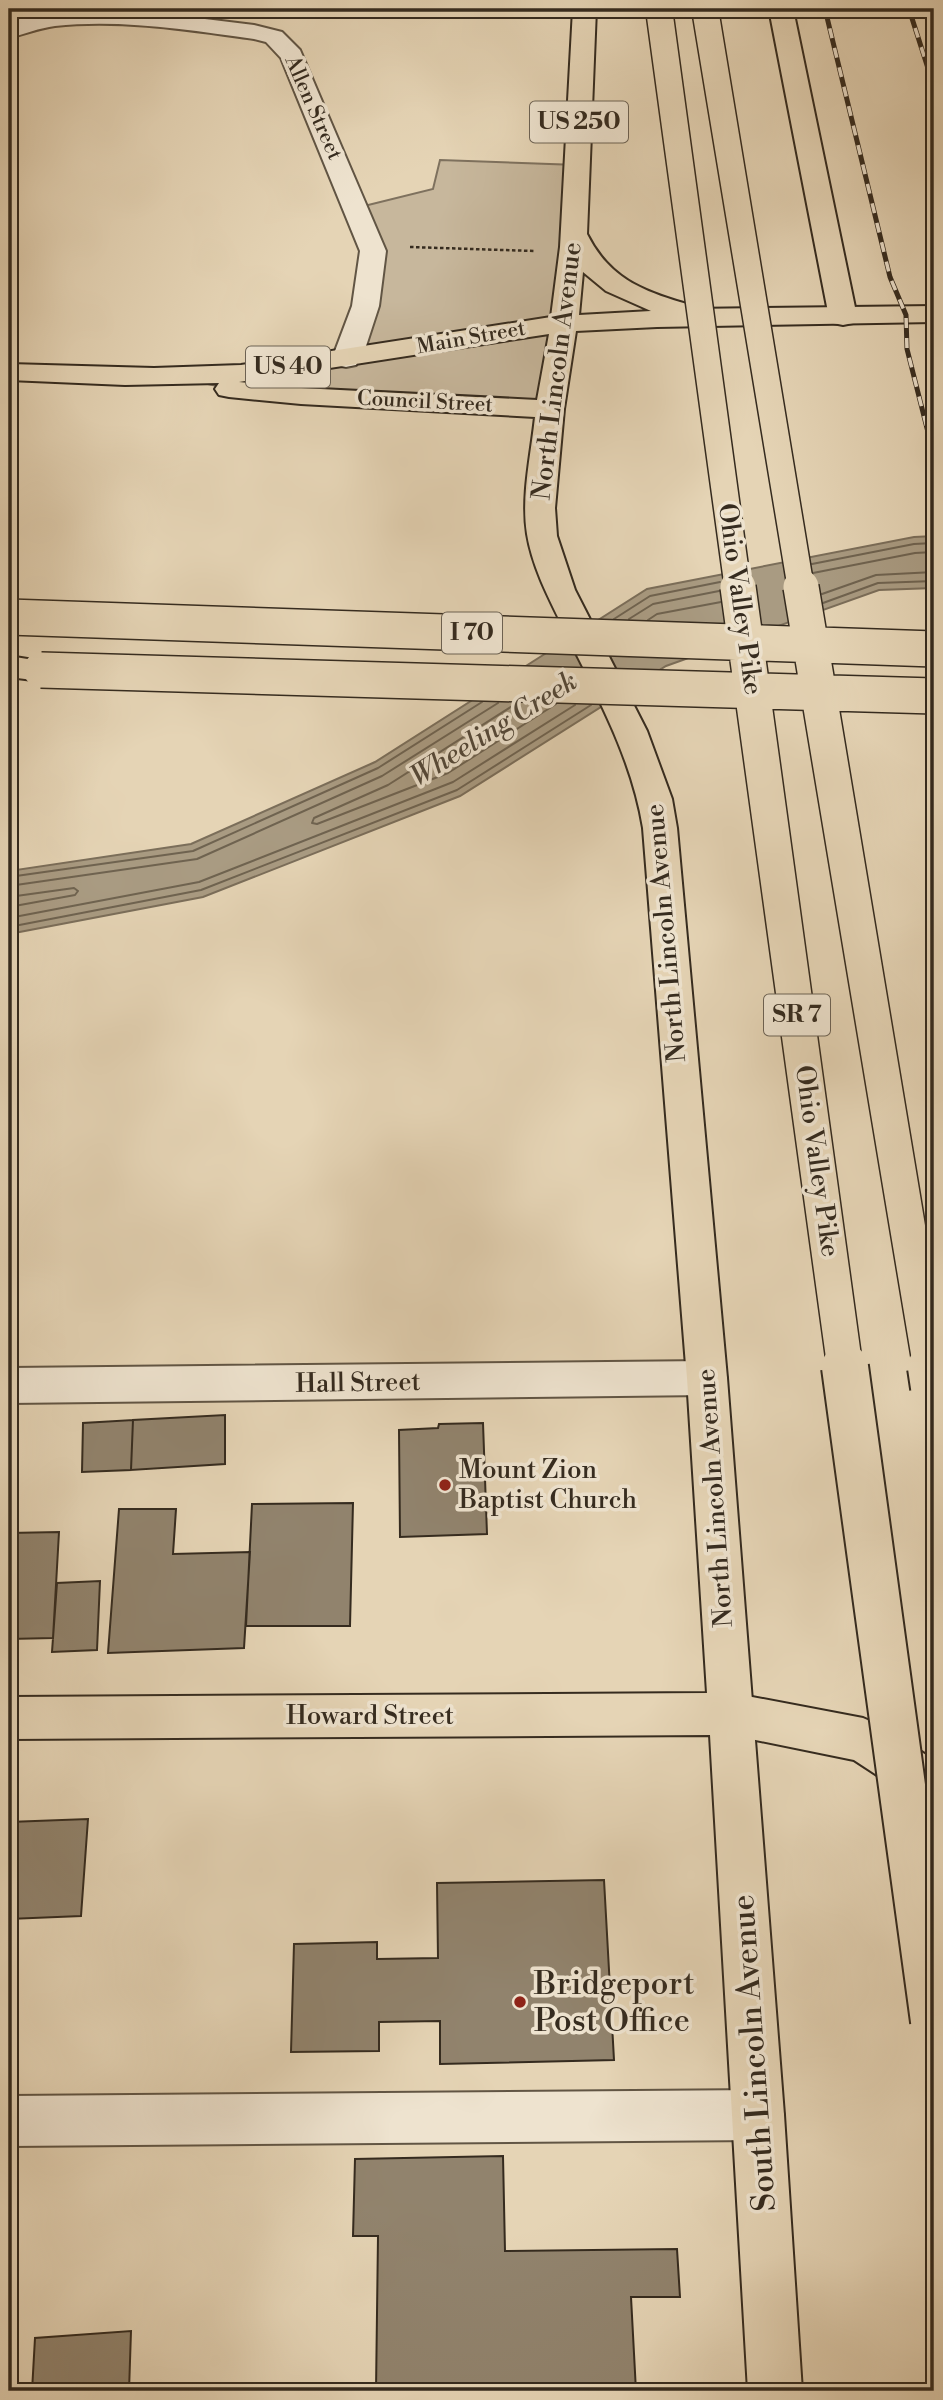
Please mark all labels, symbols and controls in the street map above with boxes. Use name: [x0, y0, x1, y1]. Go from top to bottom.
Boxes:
street label: Allen Street: [278, 51, 348, 165]
road number: US 250: [530, 101, 628, 142]
street label: North Lincoln Avenue: [525, 240, 589, 502]
street label: Main Street: [415, 316, 528, 360]
road number: US 40: [246, 346, 330, 388]
street label: Council Street: [356, 385, 494, 419]
street label: Ohio Valley Pike: [711, 501, 769, 697]
road number: I 70: [442, 612, 502, 654]
water label: Wheeling Creek: [404, 664, 584, 794]
street label: North Lincoln Avenue: [639, 802, 693, 1064]
road number: SR 7: [764, 995, 830, 1036]
street label: Ohio Valley Pike: [788, 1063, 846, 1259]
street label: Hall Street: [295, 1366, 421, 1400]
street label: North Lincoln Avenue: [690, 1368, 740, 1628]
place label: Mount Zion Baptist Church: [458, 1454, 637, 1516]
marker: Mount Zion Baptist Church: [437, 1477, 453, 1493]
street label: Howard Street: [286, 1700, 454, 1732]
street label: South Lincoln Avenue: [723, 1893, 785, 2213]
place label: Bridgeport Post Office: [533, 1964, 695, 2041]
marker: Bridgeport Post Office: [512, 1994, 528, 2010]

